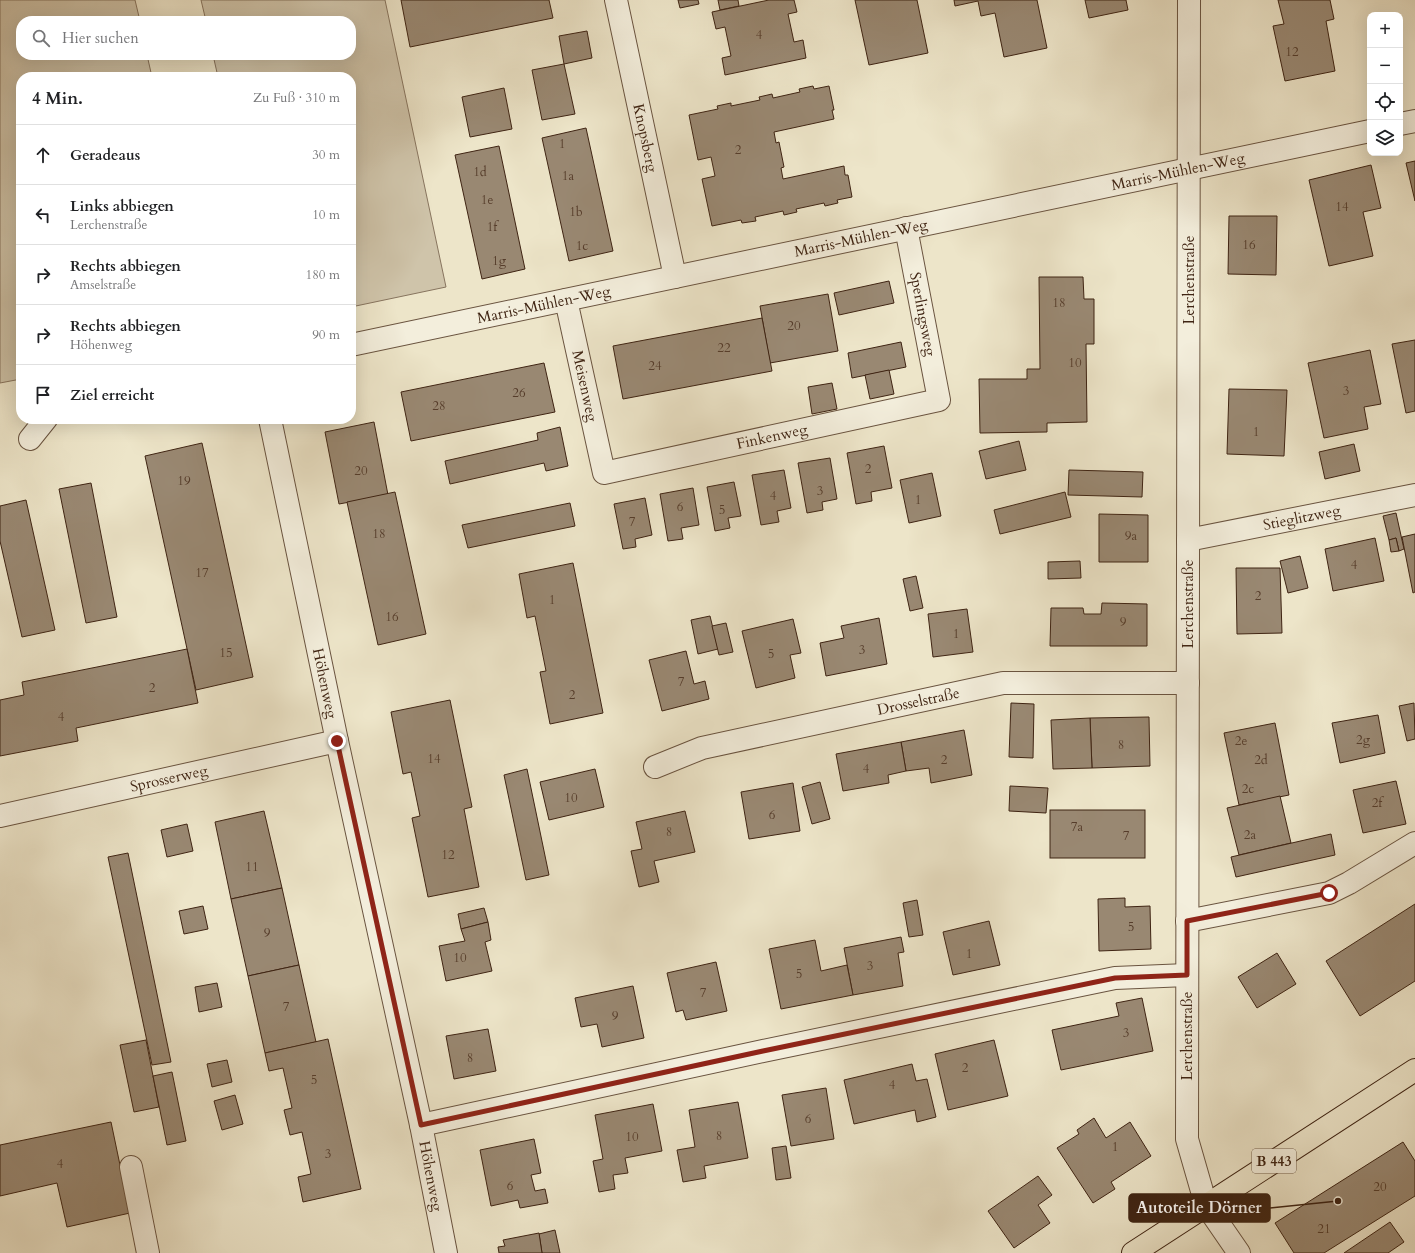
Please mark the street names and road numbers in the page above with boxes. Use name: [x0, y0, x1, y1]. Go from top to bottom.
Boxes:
street label: Knopsberg: [628, 102, 663, 175]
street label: Marris-Mühlen-Weg: [1109, 147, 1247, 195]
street label: Marris-Mühlen-Weg: [792, 214, 930, 262]
street label: Lerchenstraße: [1179, 235, 1199, 325]
street label: Sperlingsweg: [905, 270, 941, 358]
street label: Marris-Mühlen-Weg: [475, 281, 613, 328]
street label: Meisenweg: [567, 348, 603, 424]
street label: Finkenweg: [735, 419, 810, 454]
street label: Stieglitzweg: [1261, 500, 1343, 535]
street label: Lerchenstraße: [1178, 559, 1198, 649]
street label: Höhenweg: [308, 646, 342, 721]
street label: Drosselstraße: [875, 683, 962, 720]
street label: Sprosserweg: [128, 760, 210, 797]
street label: Lerchenstraße: [1177, 991, 1197, 1081]
street label: Höhenweg: [414, 1139, 448, 1214]
road number: B 443: [1252, 1149, 1296, 1173]

